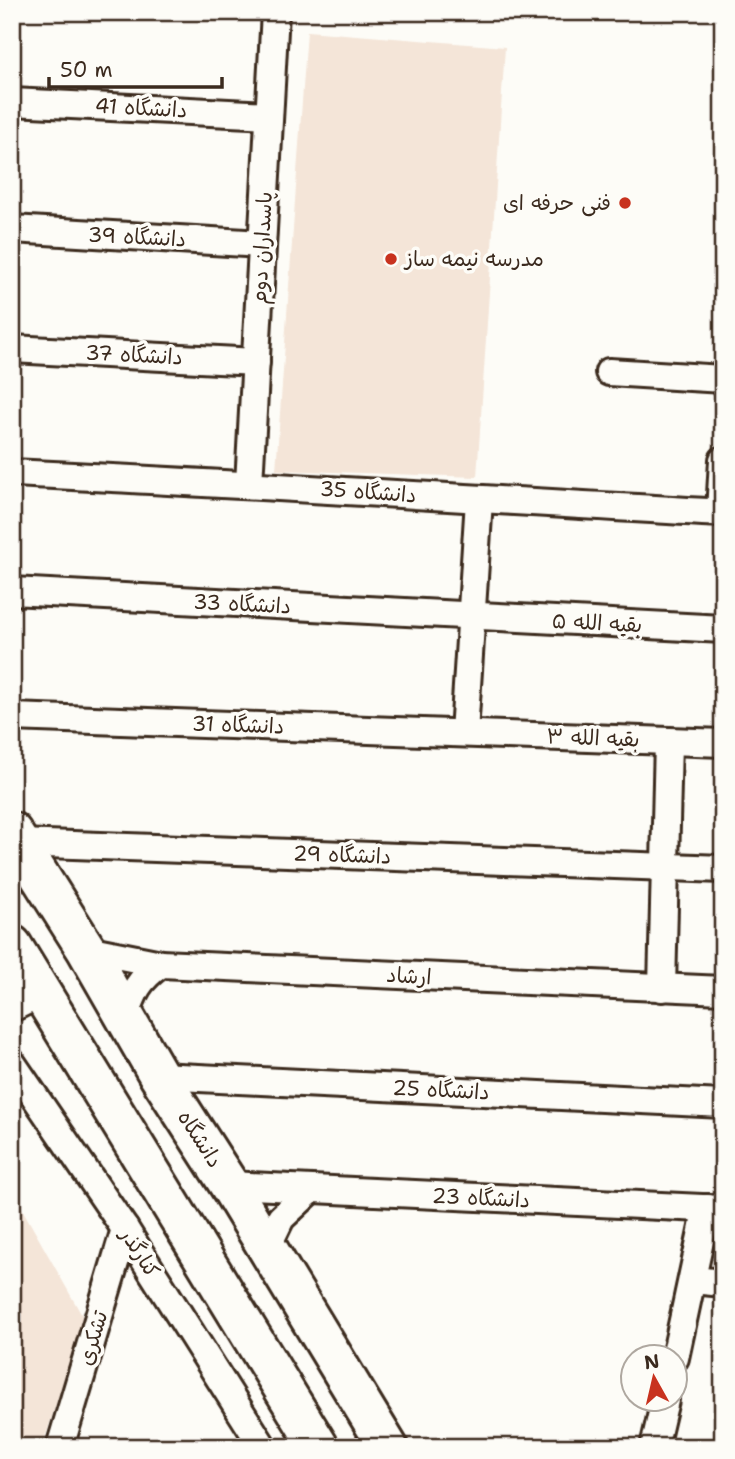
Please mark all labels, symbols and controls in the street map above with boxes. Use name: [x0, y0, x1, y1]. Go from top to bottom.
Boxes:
scale bar: [49, 46, 222, 90]
text: 50 m: [60, 56, 113, 84]
street label: دانشگاه 41: [94, 92, 188, 124]
place label: فنی حرفه ای: [503, 189, 611, 217]
street label: پاسداران دوم: [245, 191, 281, 305]
marker: فنی حرفه ای: [617, 195, 633, 211]
street label: دانشگاه 39: [87, 220, 187, 254]
place label: مدرسه نیمه ساز: [403, 245, 544, 273]
marker: مدرسه نیمه ساز: [383, 251, 399, 267]
street label: دانشگاه 37: [85, 338, 183, 372]
street label: دانشگاه 35: [319, 475, 417, 509]
street label: دانشگاه 33: [192, 587, 292, 621]
street label: بقیه الله ۵: [551, 607, 643, 639]
street label: دانشگاه 31: [191, 709, 285, 741]
street label: بقیه الله ۳: [546, 722, 640, 754]
street label: دانشگاه 29: [292, 839, 392, 871]
street label: ارشاد: [386, 961, 432, 991]
street label: دانشگاه 25: [392, 1073, 490, 1107]
street label: دانشگاه: [171, 1105, 229, 1173]
street label: دانشگاه 23: [431, 1181, 531, 1215]
street label: کنارگذر: [113, 1221, 166, 1283]
street label: تشکری: [71, 1306, 115, 1369]
north arrow: [620, 1344, 690, 1414]
text: N: [643, 1348, 661, 1375]

